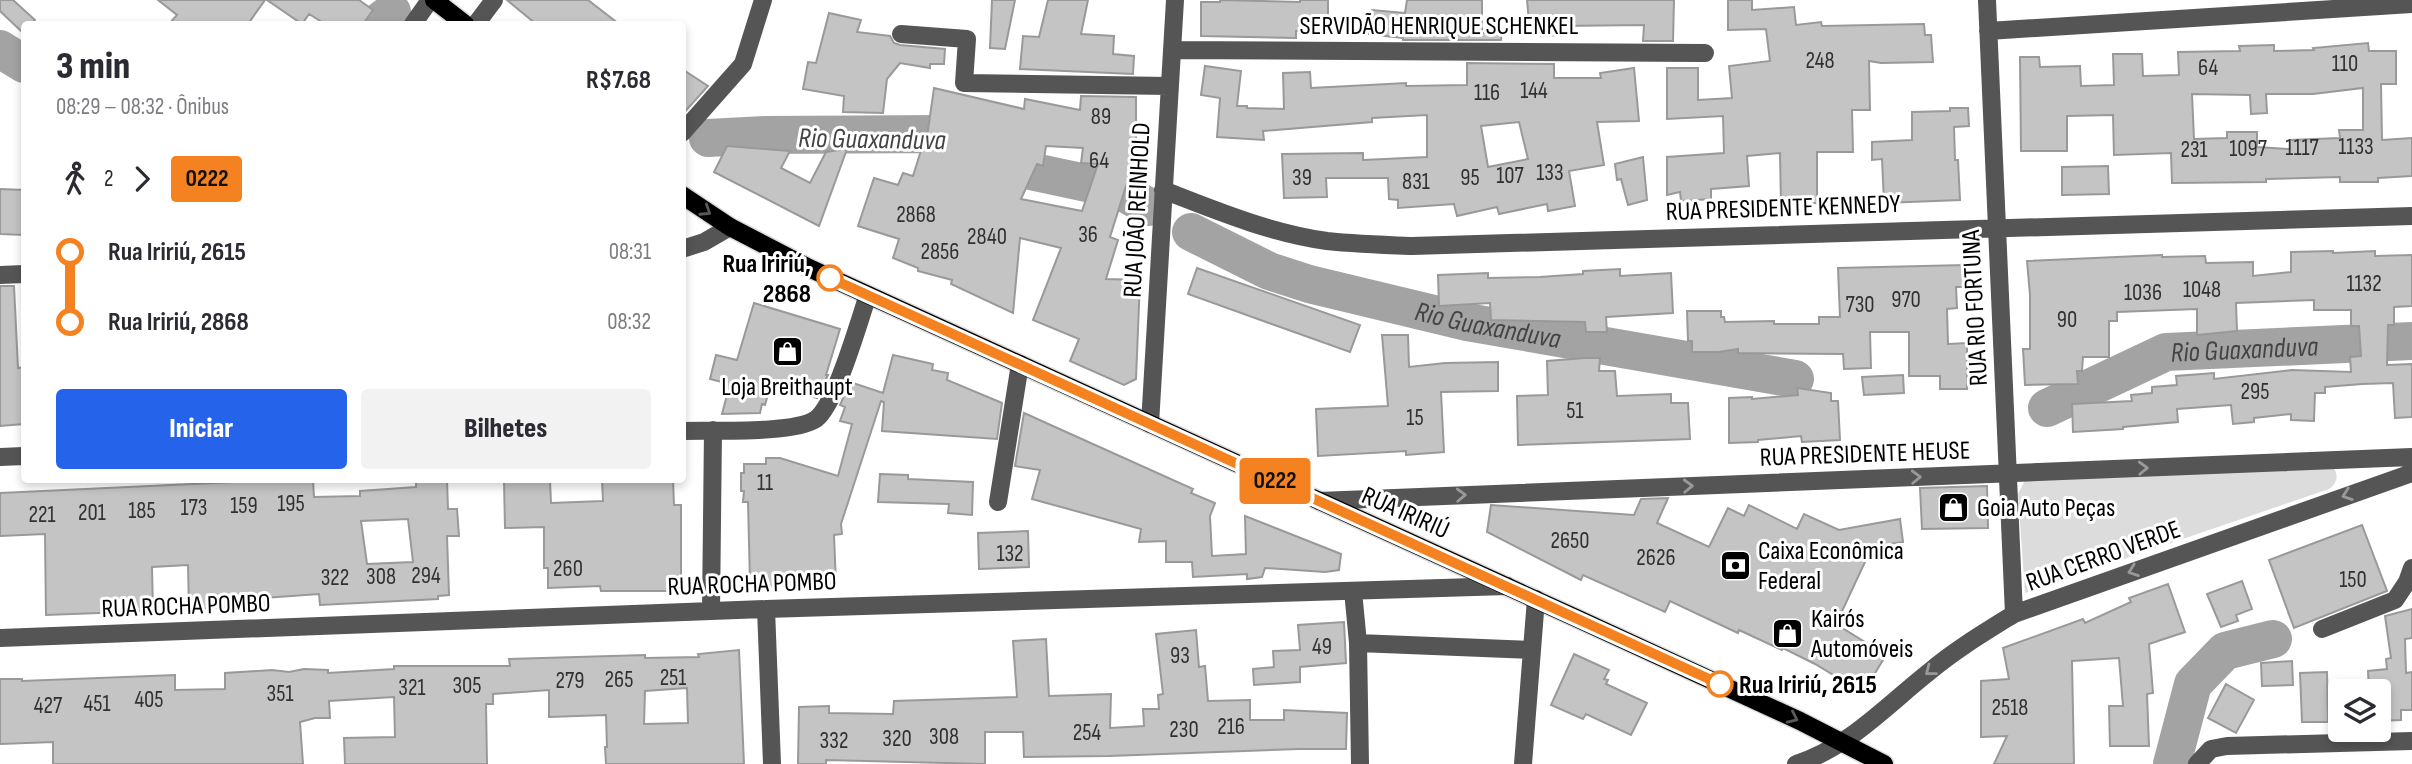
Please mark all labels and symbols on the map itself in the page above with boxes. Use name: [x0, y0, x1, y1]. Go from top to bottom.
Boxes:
street label: SERVIDÃO HENRIQUE SCHENKEL: [1300, 11, 1579, 42]
house number: 248: [1805, 47, 1835, 75]
house number: 110: [2332, 50, 2358, 78]
house number: 64: [2198, 54, 2218, 82]
house number: 144: [1520, 77, 1548, 105]
house number: 116: [1474, 79, 1500, 107]
house number: 89: [1091, 103, 1111, 131]
water label: Rio Guaxanduva: [798, 122, 947, 157]
street label: RUA JOÃO REINHOLD: [1117, 122, 1158, 298]
house number: 1133: [2338, 133, 2374, 161]
house number: 1117: [2285, 134, 2319, 162]
house number: 1097: [2229, 135, 2267, 163]
house number: 231: [2180, 136, 2208, 164]
house number: 64: [1089, 147, 1109, 175]
house number: 133: [1536, 159, 1564, 187]
house number: 107: [1496, 162, 1524, 190]
house number: 39: [1292, 164, 1312, 192]
house number: 95: [1460, 164, 1480, 192]
house number: 831: [1402, 168, 1430, 196]
street label: RUA PRESIDENTE KENNEDY: [1665, 189, 1901, 228]
house number: 2868: [896, 201, 936, 229]
one-way arrow: [698, 203, 711, 216]
house number: 36: [1078, 221, 1098, 249]
house number: 2840: [967, 223, 1007, 251]
street label: RUA RIO FORTUNA: [1956, 228, 1995, 387]
house number: 2856: [921, 238, 959, 266]
place label: Rua Iririú, 2868: [722, 249, 811, 310]
marker: Rua Iririú, 2868: [817, 265, 843, 291]
house number: 1132: [2346, 270, 2382, 298]
house number: 1048: [2183, 276, 2221, 304]
house number: 1036: [2124, 279, 2162, 307]
house number: 970: [1891, 286, 1921, 314]
house number: 730: [1845, 291, 1875, 319]
water label: Rio Guaxanduva: [1412, 295, 1564, 356]
house number: 90: [2057, 306, 2077, 334]
water label: Rio Guaxanduva: [2170, 330, 2320, 370]
shop icon: Loja Breithaupt: [770, 334, 804, 368]
place label: Loja Breithaupt: [721, 372, 853, 403]
house number: 295: [2241, 378, 2269, 406]
house number: 51: [1566, 397, 1584, 425]
house number: 15: [1406, 404, 1424, 432]
street label: RUA PRESIDENTE HEUSE: [1759, 435, 1971, 474]
line badge: 0222: [1226, 458, 1324, 504]
one-way arrow: [2138, 461, 2149, 476]
house number: 11: [757, 469, 773, 497]
one-way arrow: [1910, 470, 1921, 485]
one-way arrow: [1683, 479, 1694, 494]
street label: RUA IRIRIÚ: [1357, 480, 1454, 546]
one-way arrow: [2342, 487, 2354, 501]
one-way arrow: [1456, 488, 1467, 503]
house number: 195: [277, 490, 305, 518]
shop icon: Goia Auto Peças: [1937, 490, 1971, 524]
house number: 159: [230, 492, 258, 520]
place label: Goia Auto Peças: [1977, 493, 2115, 524]
house number: 173: [181, 494, 207, 522]
house number: 185: [128, 497, 156, 525]
house number: 201: [78, 499, 106, 527]
house number: 221: [28, 501, 56, 529]
street label: RUA CERRO VERDE: [2022, 514, 2185, 599]
house number: 2650: [1550, 527, 1590, 555]
place label: Caixa Econômica Federal: [1758, 536, 1904, 597]
house number: 132: [996, 540, 1024, 568]
house number: 2626: [1636, 544, 1676, 572]
bank icon: Caixa Econômica Federal: [1718, 548, 1752, 582]
house number: 260: [553, 555, 583, 583]
house number: 294: [411, 562, 441, 590]
house number: 308: [366, 563, 396, 591]
one-way arrow: [2128, 563, 2140, 577]
house number: 322: [321, 564, 349, 592]
street label: RUA ROCHA POMBO: [667, 566, 837, 603]
house number: 150: [2339, 566, 2367, 594]
street label: RUA ROCHA POMBO: [101, 588, 271, 625]
place label: Kairós Automóveis: [1810, 604, 1913, 665]
shop icon: Kairós Automóveis: [1771, 616, 1805, 650]
house number: 49: [1312, 633, 1332, 661]
house number: 93: [1170, 642, 1190, 670]
one-way arrow: [1926, 662, 1938, 675]
house number: 251: [660, 664, 686, 692]
house number: 265: [605, 666, 633, 694]
house number: 279: [556, 667, 584, 695]
place label: Rua Iririú, 2615: [1739, 670, 1877, 701]
marker: Rua Iririú, 2615: [1707, 671, 1733, 697]
house number: 305: [452, 672, 482, 700]
house number: 321: [398, 674, 426, 702]
house number: 351: [267, 680, 293, 708]
house number: 405: [134, 686, 164, 714]
house number: 451: [84, 690, 110, 718]
house number: 427: [34, 692, 62, 720]
house number: 2518: [1992, 694, 2028, 722]
one-way arrow: [1786, 710, 1798, 724]
house number: 216: [1217, 713, 1245, 741]
house number: 230: [1169, 716, 1199, 744]
house number: 254: [1073, 719, 1102, 747]
house number: 308: [929, 723, 959, 751]
house number: 320: [882, 725, 912, 753]
house number: 332: [820, 727, 848, 755]

